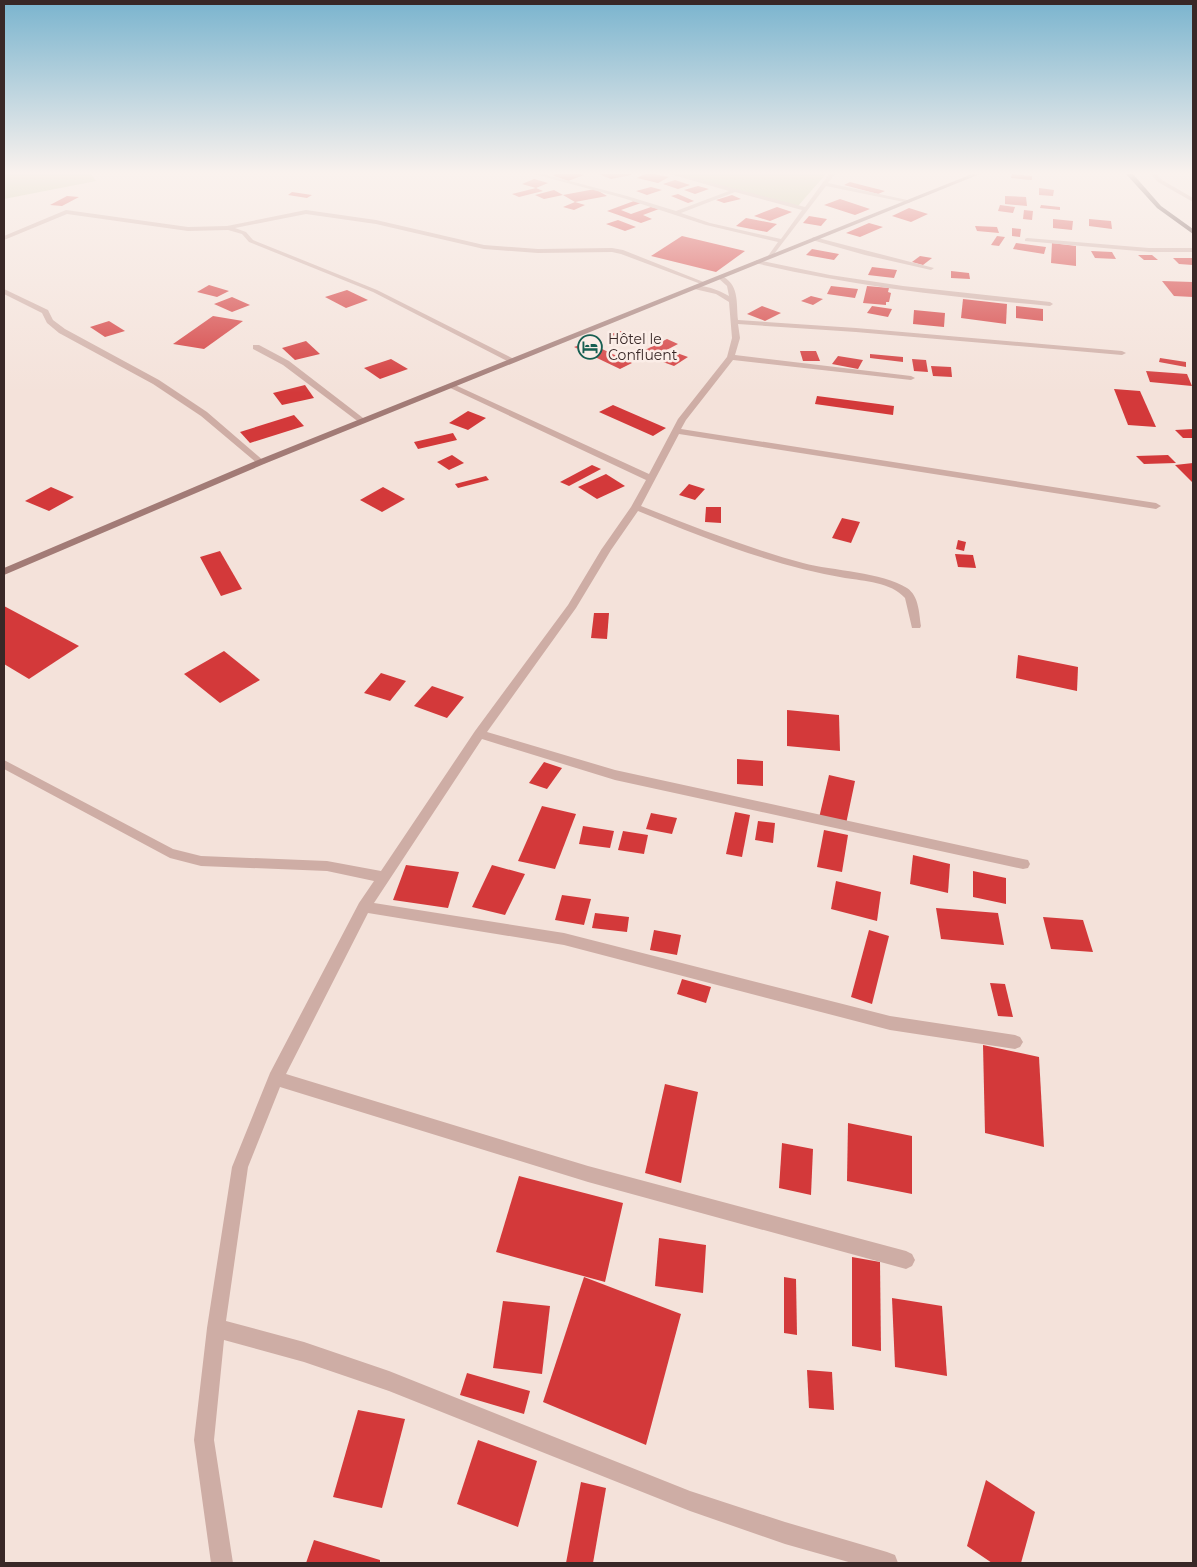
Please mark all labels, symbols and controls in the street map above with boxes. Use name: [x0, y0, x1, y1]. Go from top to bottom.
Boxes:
place label: Hôtel le Confluent: [608, 330, 678, 364]
hotel icon: Hôtel le Confluent: [577, 334, 603, 360]

